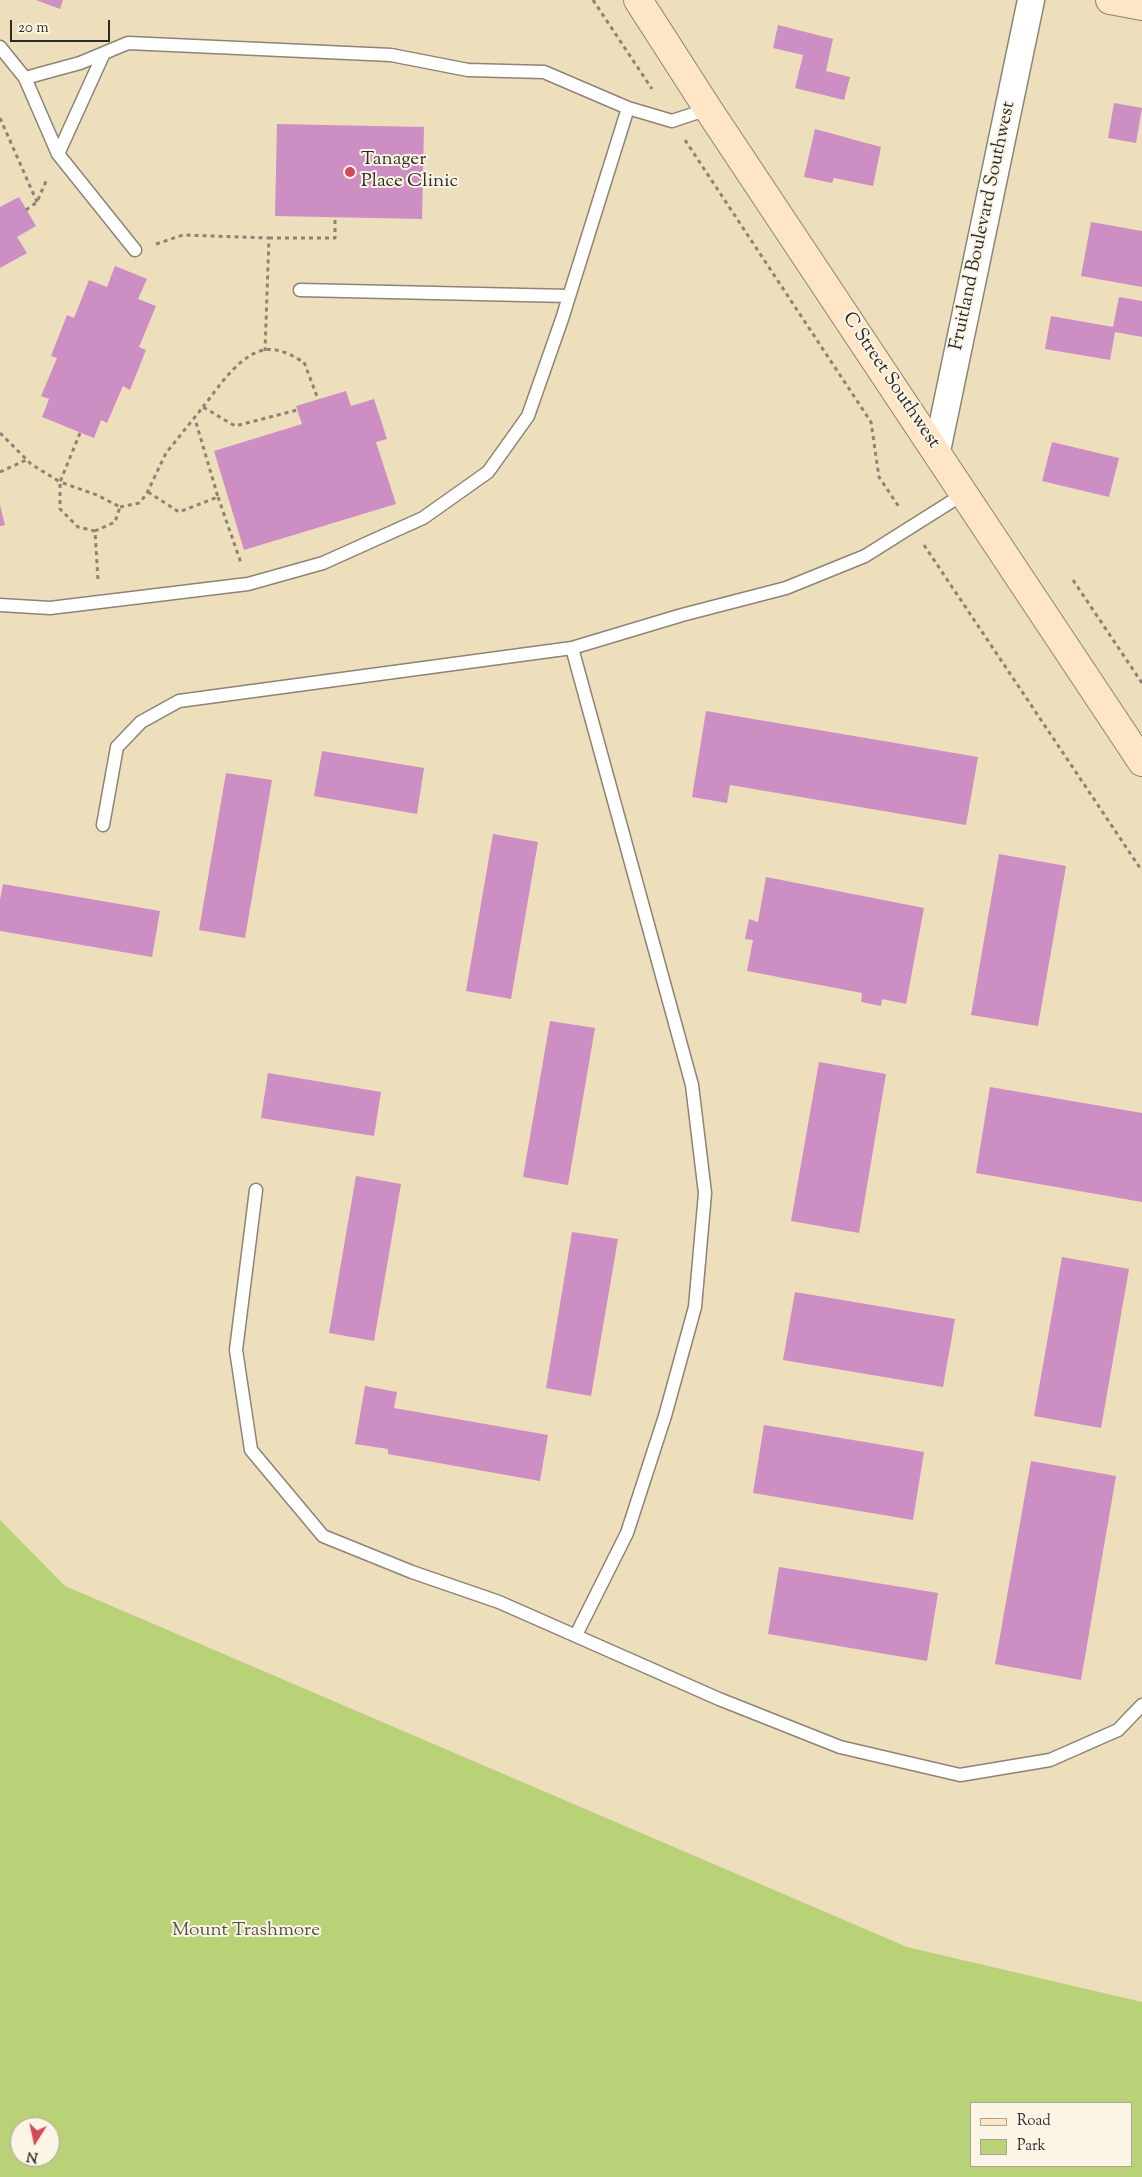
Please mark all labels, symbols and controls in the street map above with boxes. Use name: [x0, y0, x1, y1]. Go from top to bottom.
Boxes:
scale bar: [12, 10, 112, 42]
text: 20 m: [18, 18, 49, 39]
street label: Fruitland Boulevard Southwest: [946, 99, 1022, 353]
place label: Tanager Place Clinic: [361, 150, 458, 194]
marker: Tanager Place Clinic: [343, 165, 357, 179]
street label: C Street Southwest: [836, 309, 944, 453]
park label: Mount Trashmore: [172, 1921, 320, 1943]
legend: [970, 2102, 1132, 2167]
text: Road: [1017, 2111, 1051, 2132]
north arrow: [10, 2117, 60, 2167]
text: Park: [1017, 2136, 1046, 2157]
text: N: [25, 2145, 40, 2167]

